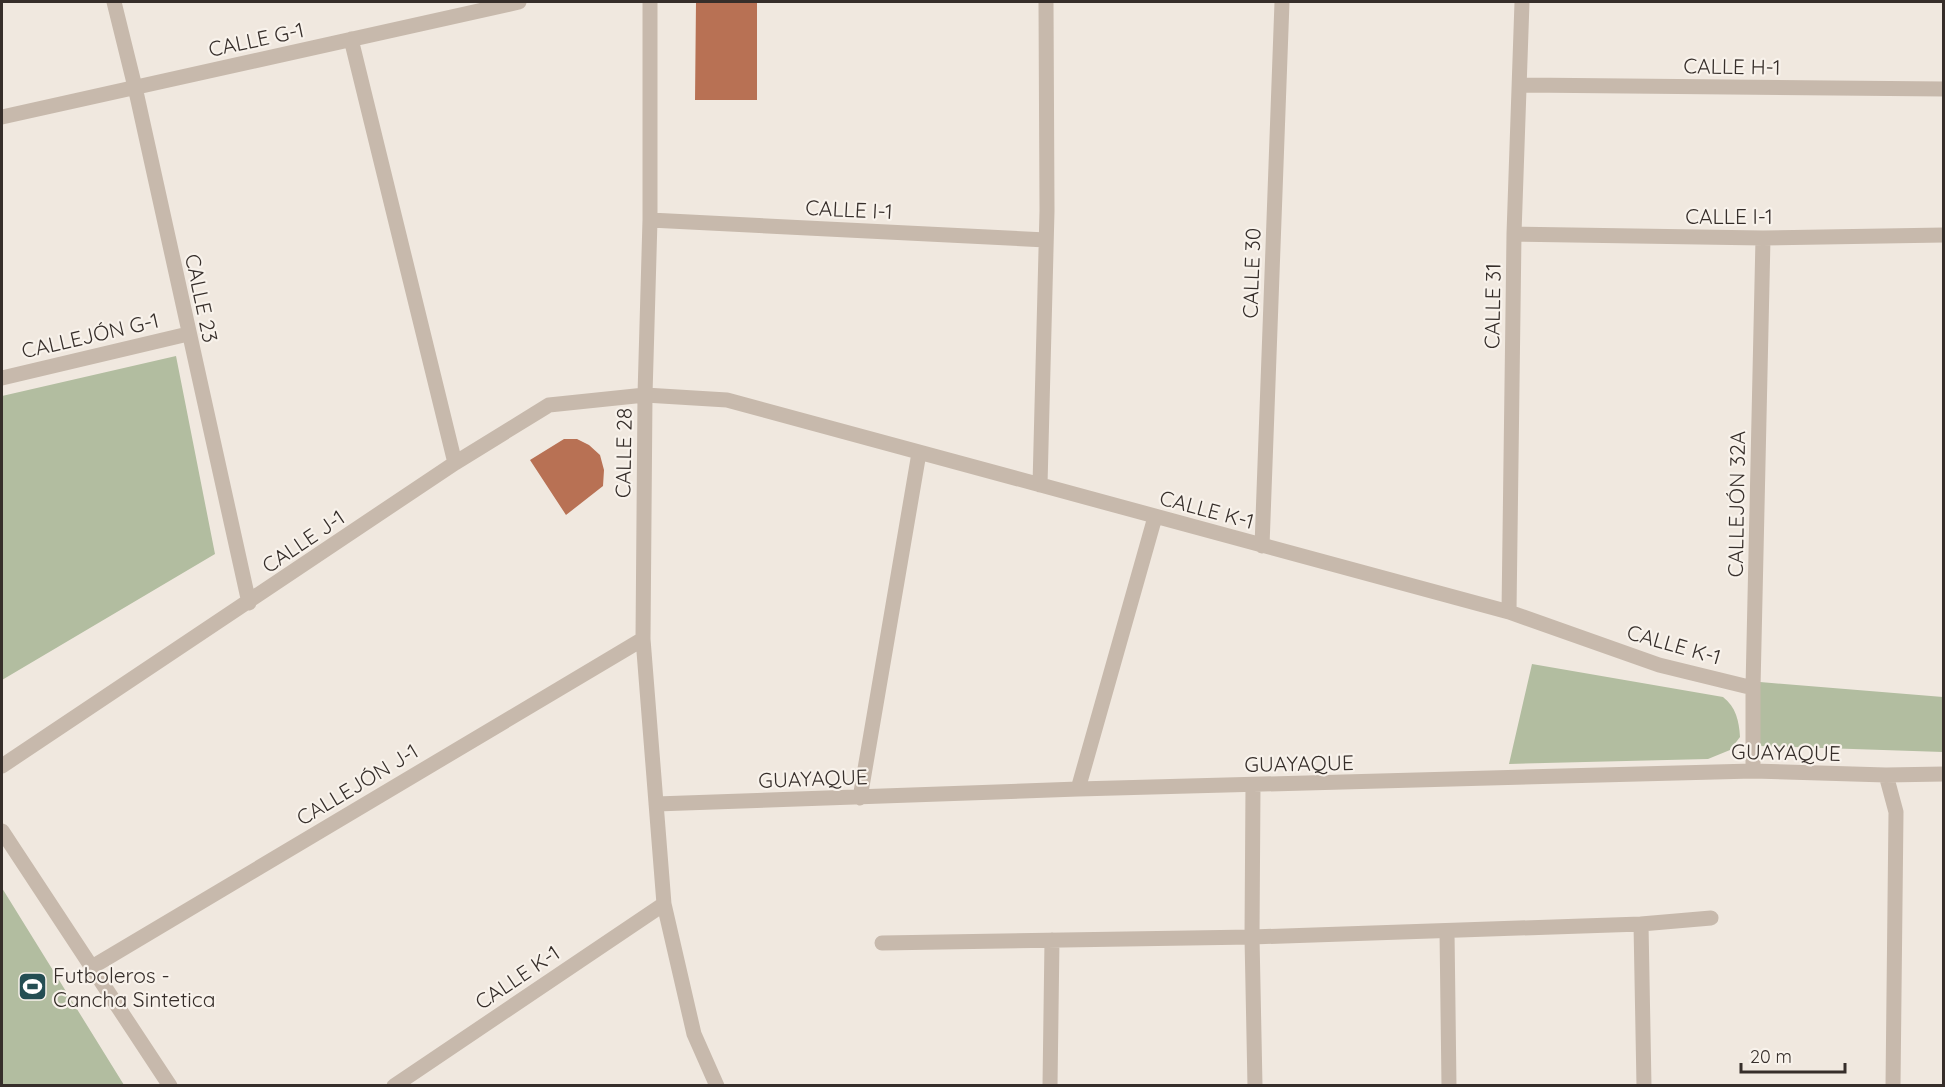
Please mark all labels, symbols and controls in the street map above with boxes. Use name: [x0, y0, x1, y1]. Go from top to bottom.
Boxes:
street label: CALLE G-1: [206, 16, 306, 62]
street label: CALLE H-1: [1683, 52, 1781, 80]
street label: CALLE I-1: [805, 194, 893, 224]
street label: CALLE I-1: [1685, 203, 1773, 229]
street label: CALLE 30: [1236, 227, 1266, 319]
street label: CALLE 23: [180, 251, 224, 345]
street label: CALLE 31: [1478, 263, 1506, 349]
street label: CALLEJÓN G-1: [19, 307, 161, 363]
street label: CALLE 28: [609, 408, 637, 498]
street label: CALLEJÓN 32A: [1722, 430, 1750, 578]
street label: CALLE K-1: [1157, 484, 1257, 534]
street label: CALLE J-1: [257, 504, 349, 578]
street label: CALLE K-1: [1624, 618, 1724, 670]
street label: CALLEJÓN J-1: [291, 737, 423, 831]
street label: GUAYAQUE: [1731, 738, 1841, 766]
street label: GUAYAQUE: [1244, 749, 1354, 777]
street label: GUAYAQUE: [758, 763, 868, 793]
street label: CALLE K-1: [470, 939, 564, 1015]
place label: Futboleros - Cancha Sintetica: [53, 962, 215, 1012]
sports icon: Futboleros - Cancha Sintetica: [16, 971, 48, 1003]
scale bar: [1741, 1036, 1844, 1074]
text: 20 m: [1750, 1045, 1792, 1068]

